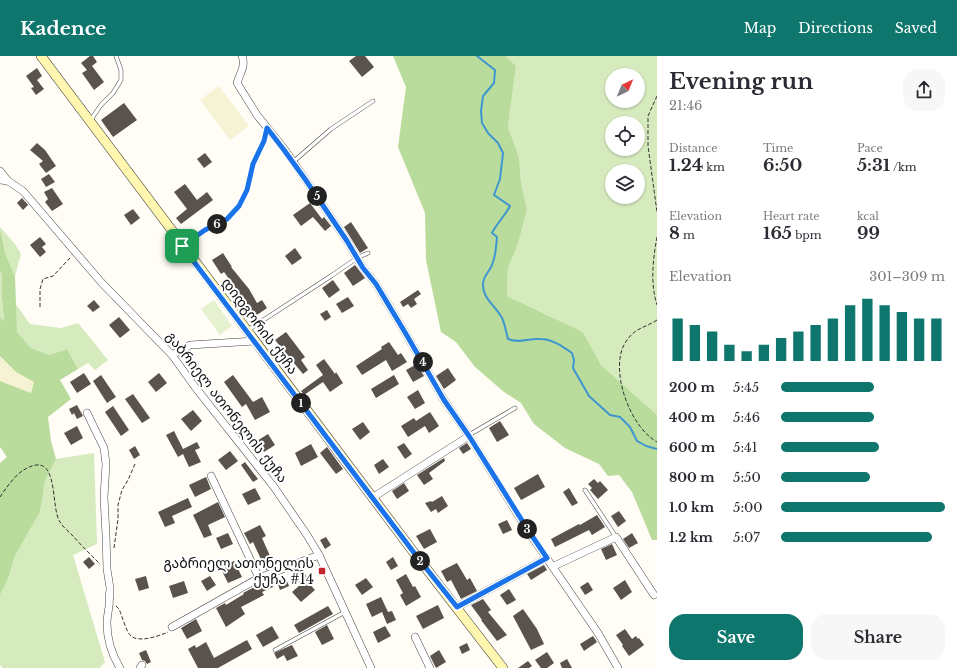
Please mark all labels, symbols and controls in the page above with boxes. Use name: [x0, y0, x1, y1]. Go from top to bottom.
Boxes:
text: Kadence: [20, 17, 106, 40]
text: Map: [744, 19, 776, 37]
text: Directions: [798, 19, 873, 37]
text: Saved: [895, 19, 937, 37]
north arrow: [605, 68, 645, 108]
map controls: [605, 68, 645, 204]
text: Evening run: [669, 68, 813, 95]
button: share: [903, 69, 945, 111]
text: 21:46: [669, 97, 702, 114]
button: locate: [605, 116, 645, 156]
text: Distance: [669, 141, 718, 155]
text: Time: [763, 141, 793, 155]
text: Pace: [857, 141, 883, 155]
text: 1.24: [669, 155, 703, 176]
text: 6:50: [763, 155, 802, 176]
text: 5:31: [857, 155, 890, 176]
text: km: [703, 160, 725, 174]
text: /km: [890, 160, 917, 174]
button: layers: [605, 164, 645, 204]
pin: 5: [307, 186, 327, 206]
text: 5: [314, 189, 320, 203]
text: Elevation: [669, 209, 722, 223]
text: Heart rate: [763, 209, 820, 223]
text: kcal: [857, 209, 879, 223]
pin: 6: [207, 214, 227, 234]
text: 6: [213, 217, 221, 231]
text: 8: [669, 223, 680, 244]
text: 165: [763, 223, 792, 244]
text: 99: [857, 223, 880, 244]
text: m: [680, 228, 695, 242]
text: bpm: [792, 228, 822, 242]
pin: [165, 229, 199, 263]
icon: arrive: [171, 235, 193, 257]
text: Elevation: [669, 268, 732, 285]
text: 301–309 m: [869, 268, 945, 285]
street label: დიდგორის ქუჩა: [218, 274, 302, 378]
street label: გაბრიელ ათონელის ქუჩა: [162, 328, 292, 486]
pin: 4: [413, 352, 433, 372]
text: 4: [419, 355, 427, 369]
text: 200 m: [669, 379, 715, 396]
text: 5:45: [733, 379, 759, 396]
pin: 1: [291, 393, 311, 413]
text: 1: [299, 396, 303, 410]
text: 400 m: [669, 409, 715, 426]
text: 5:46: [733, 409, 760, 426]
text: 600 m: [669, 439, 715, 456]
text: 5:41: [733, 439, 758, 456]
text: 800 m: [669, 469, 715, 486]
text: 5:50: [733, 469, 761, 486]
text: 1.0 km: [669, 499, 714, 516]
text: 5:00: [733, 499, 763, 516]
pin: 3: [517, 519, 537, 539]
text: 3: [523, 522, 531, 536]
text: 1.2 km: [669, 529, 713, 546]
text: 5:07: [733, 529, 760, 546]
pin: 2: [410, 551, 430, 571]
place label: გაბრიელ ათონელის ქუჩა #14: [164, 554, 314, 588]
text: 2: [416, 554, 424, 568]
marker: გაბრიელ ათონელის ქუჩა #14: [317, 566, 327, 576]
button: Save: [669, 614, 803, 660]
button: Share: [811, 614, 945, 660]

